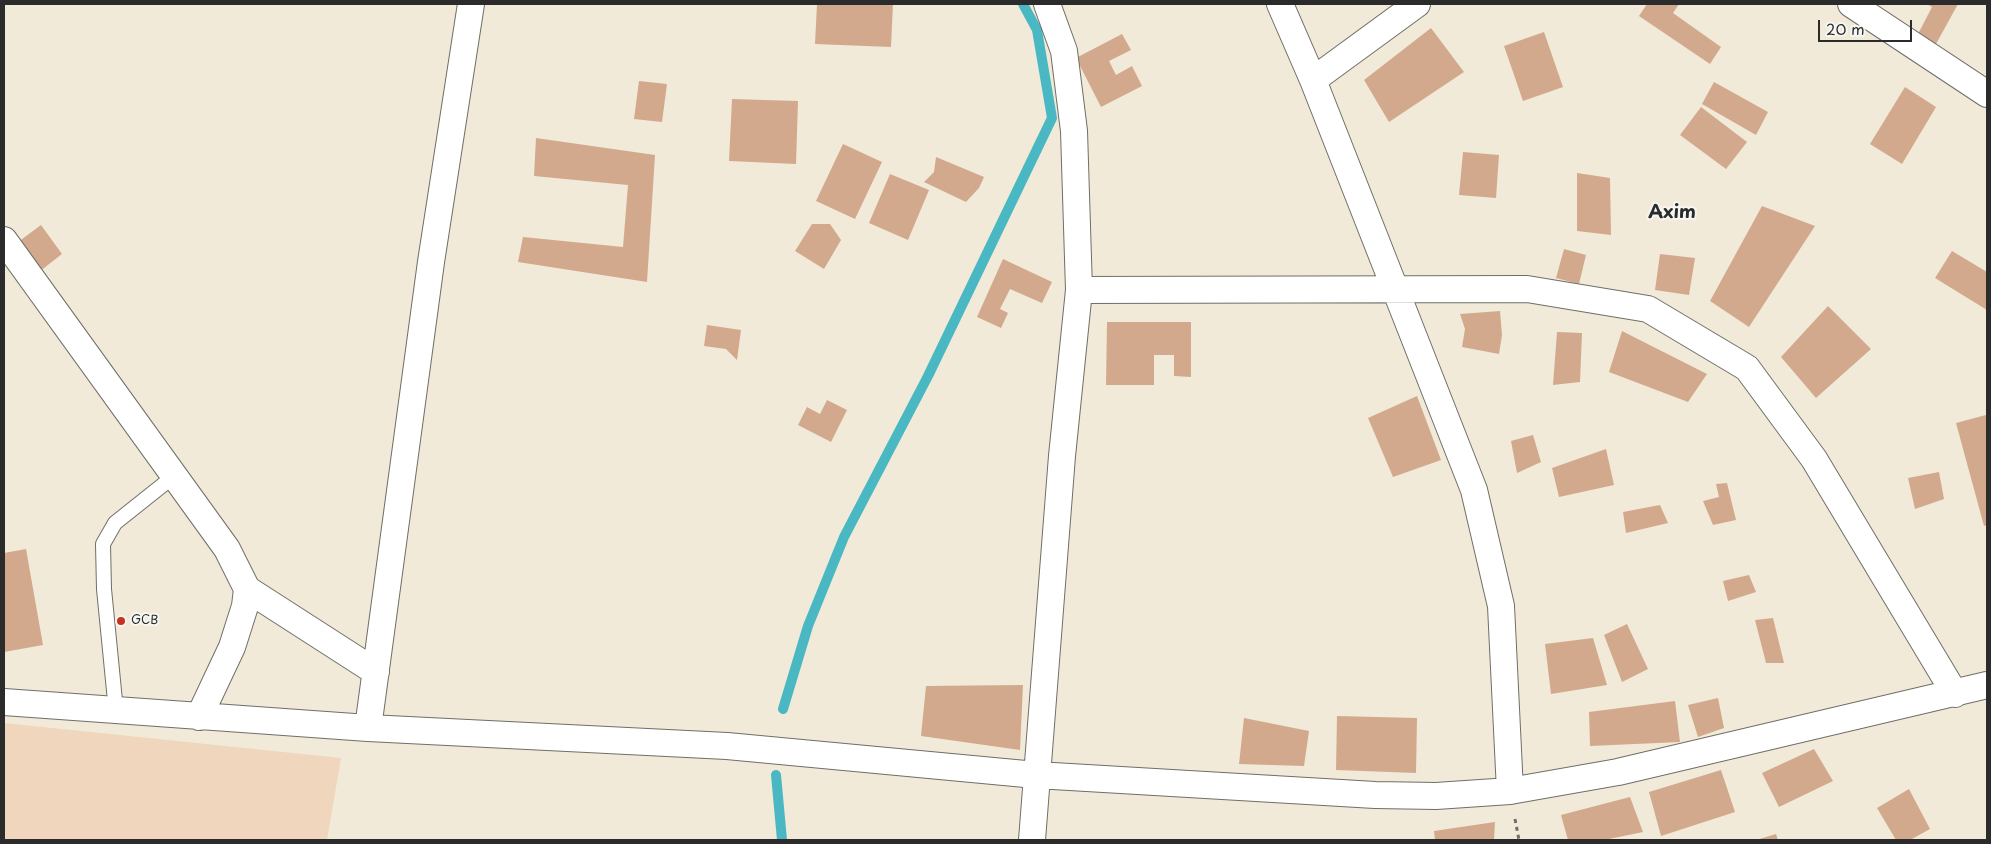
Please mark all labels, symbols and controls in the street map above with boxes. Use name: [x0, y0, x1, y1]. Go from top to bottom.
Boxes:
scale bar: [1821, 10, 1915, 42]
text: 20 m: [1826, 17, 1865, 40]
district label: Axim: [1648, 202, 1696, 224]
place label: GCB: [131, 614, 158, 628]
marker: GCB: [115, 615, 127, 627]

